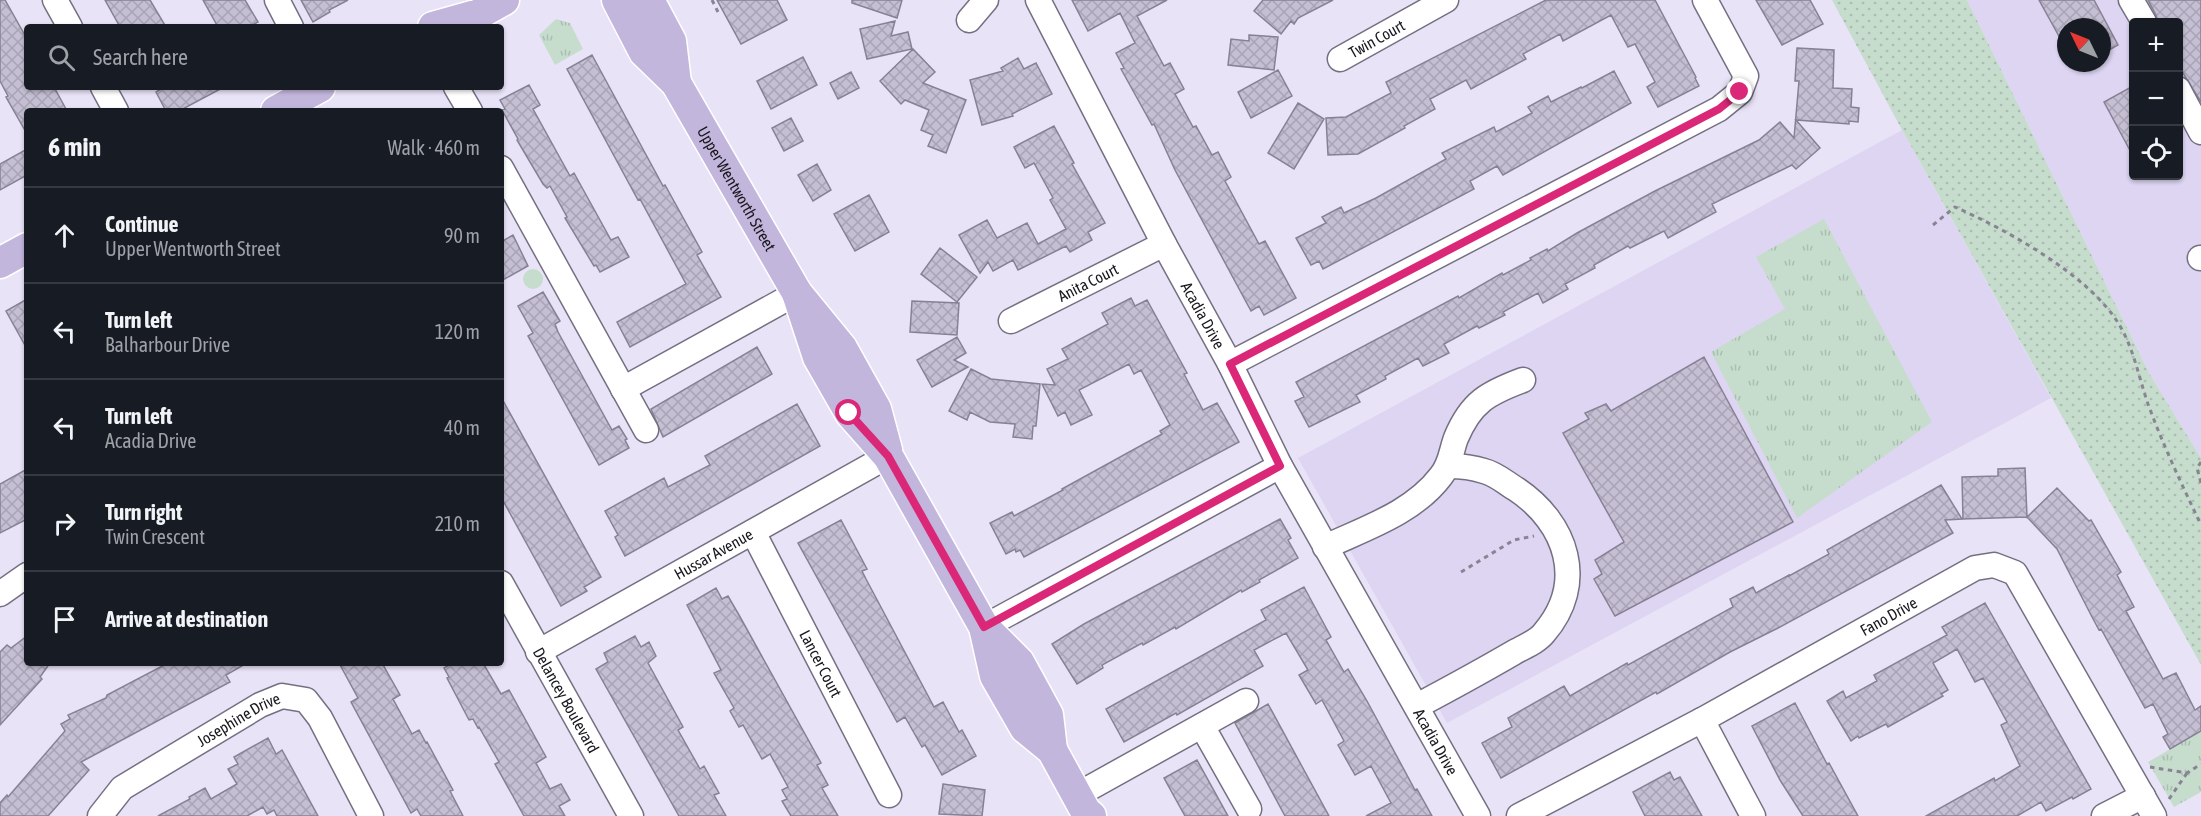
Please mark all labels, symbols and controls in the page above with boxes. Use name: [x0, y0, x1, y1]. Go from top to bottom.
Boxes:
street label: Twin Court: [1346, 16, 1408, 61]
north arrow: [2057, 18, 2111, 72]
map controls: [2129, 18, 2183, 180]
button: +: [2129, 18, 2183, 72]
search box: [24, 24, 504, 90]
icon: search: [45, 41, 78, 74]
text: Search here: [93, 44, 188, 70]
button: −: [2129, 72, 2183, 126]
route end: [1726, 78, 1752, 104]
street label: Upper Wentworth Street: [694, 123, 780, 254]
button: locate: [2129, 126, 2183, 180]
text: 6 min: [48, 132, 101, 162]
text: Walk · 460 m: [388, 136, 480, 159]
text: Continue: [105, 211, 179, 237]
icon: ahead: [48, 219, 81, 252]
text: 90 m: [444, 224, 480, 247]
text: Upper Wentworth Street: [105, 237, 281, 260]
street label: Anita Court: [1055, 259, 1121, 305]
street label: Acadia Drive: [1178, 279, 1229, 352]
text: Turn left: [105, 307, 172, 333]
icon: left: [48, 315, 81, 348]
text: 120 m: [435, 320, 480, 343]
text: Balharbour Drive: [105, 333, 230, 356]
route start: [835, 399, 861, 425]
text: Turn left: [105, 403, 172, 429]
icon: left: [48, 411, 81, 444]
text: 40 m: [444, 416, 480, 439]
text: Acadia Drive: [105, 429, 196, 452]
text: Turn right: [105, 499, 182, 525]
icon: right: [48, 507, 81, 540]
text: 210 m: [435, 512, 480, 535]
text: Twin Crescent: [105, 525, 205, 548]
street label: Hussar Avenue: [671, 525, 756, 583]
street label: Fano Drive: [1857, 593, 1920, 639]
icon: arrive: [48, 603, 81, 636]
text: Arrive at destination: [105, 606, 268, 632]
street label: Lancer Court: [796, 627, 846, 700]
street label: Delancey Boulevard: [530, 644, 603, 756]
street label: Josephine Drive: [194, 689, 283, 750]
street label: Acadia Drive: [1410, 705, 1462, 778]

